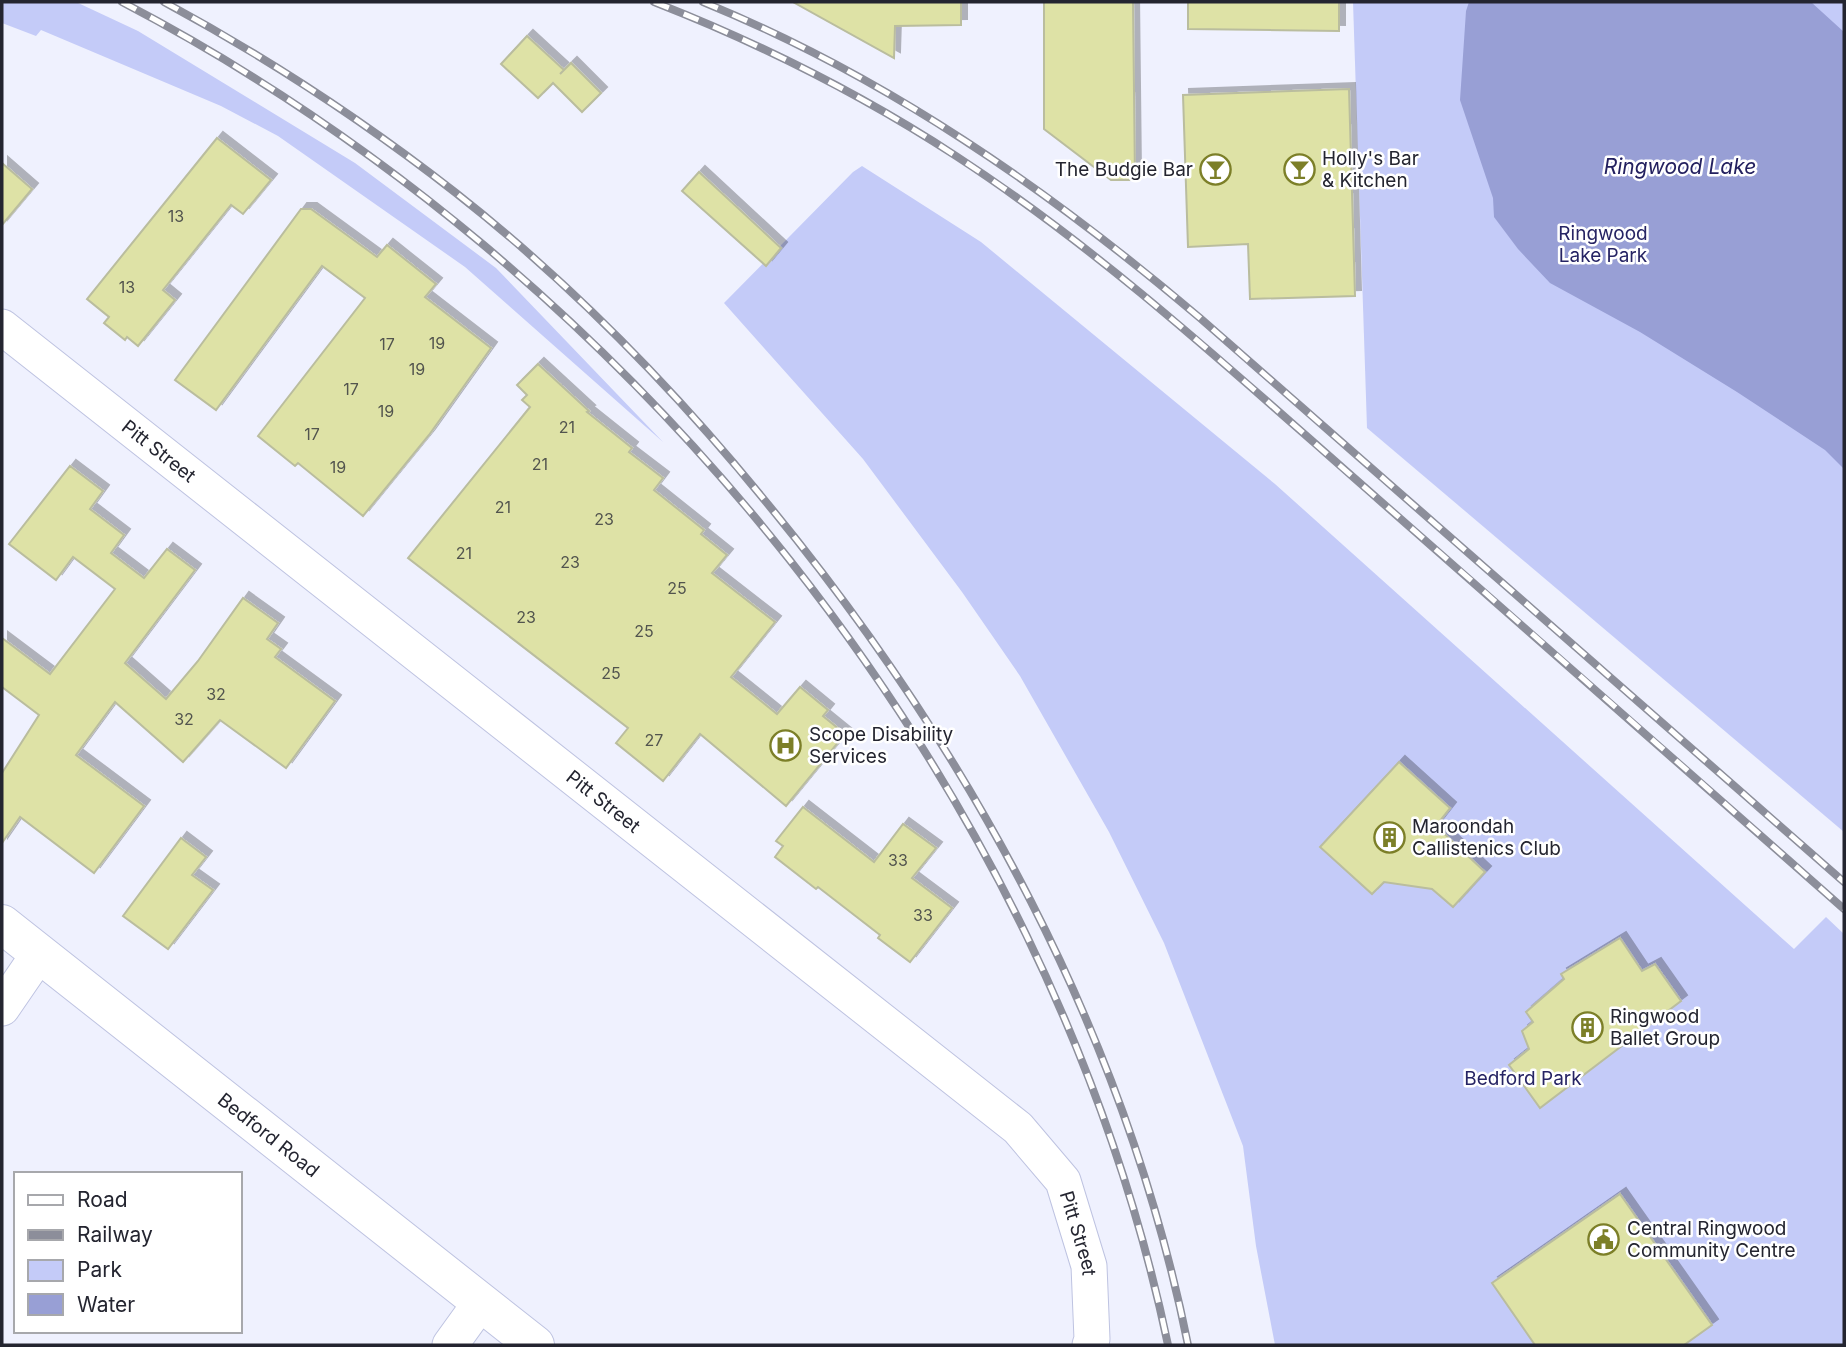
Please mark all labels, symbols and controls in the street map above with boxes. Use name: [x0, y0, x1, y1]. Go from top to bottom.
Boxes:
place label: Holly's Bar & Kitchen: [1322, 147, 1419, 192]
bar icon: The Budgie Bar: [1199, 152, 1233, 186]
bar icon: Holly's Bar & Kitchen: [1282, 152, 1316, 186]
water label: Ringwood Lake: [1604, 154, 1756, 179]
place label: The Budgie Bar: [1055, 158, 1193, 181]
house number: 13: [168, 206, 184, 226]
park label: Ringwood Lake Park: [1558, 222, 1648, 267]
house number: 13: [119, 277, 135, 297]
house number: 19: [429, 333, 445, 353]
house number: 17: [379, 334, 395, 354]
house number: 19: [409, 359, 425, 379]
house number: 17: [343, 379, 359, 399]
house number: 19: [378, 401, 394, 421]
street label: Pitt Street: [117, 415, 200, 487]
house number: 21: [559, 417, 575, 437]
house number: 17: [304, 424, 320, 444]
house number: 21: [532, 454, 548, 474]
house number: 19: [330, 457, 346, 477]
house number: 21: [495, 497, 511, 517]
house number: 23: [594, 509, 614, 529]
house number: 21: [456, 543, 472, 563]
house number: 23: [560, 552, 580, 572]
house number: 25: [667, 578, 687, 598]
house number: 23: [516, 607, 536, 627]
house number: 25: [634, 621, 654, 641]
house number: 25: [601, 663, 621, 683]
house number: 32: [206, 684, 226, 704]
house number: 32: [174, 709, 194, 729]
place label: Scope Disability Services: [809, 723, 954, 768]
hospital icon: Scope Disability Services: [769, 728, 803, 762]
house number: 27: [645, 730, 663, 750]
street label: Pitt Street: [562, 765, 645, 838]
place label: Maroondah Callistenics Club: [1412, 815, 1561, 860]
building icon: Maroondah Callistenics Club: [1372, 820, 1406, 854]
house number: 33: [888, 850, 908, 870]
house number: 33: [913, 905, 933, 925]
place label: Ringwood Ballet Group: [1610, 1005, 1720, 1050]
building icon: Ringwood Ballet Group: [1570, 1010, 1604, 1044]
park label: Bedford Park: [1464, 1067, 1582, 1090]
street label: Bedford Road: [213, 1088, 324, 1182]
legend: [14, 1172, 242, 1333]
text: Road: [77, 1187, 128, 1212]
street label: Pitt Street: [1055, 1188, 1101, 1276]
place label: Central Ringwood Community Centre: [1627, 1217, 1796, 1262]
text: Railway: [77, 1222, 153, 1247]
public building icon: Central Ringwood Community Centre: [1587, 1222, 1621, 1256]
text: Park: [77, 1257, 122, 1282]
text: Water: [77, 1292, 135, 1317]

